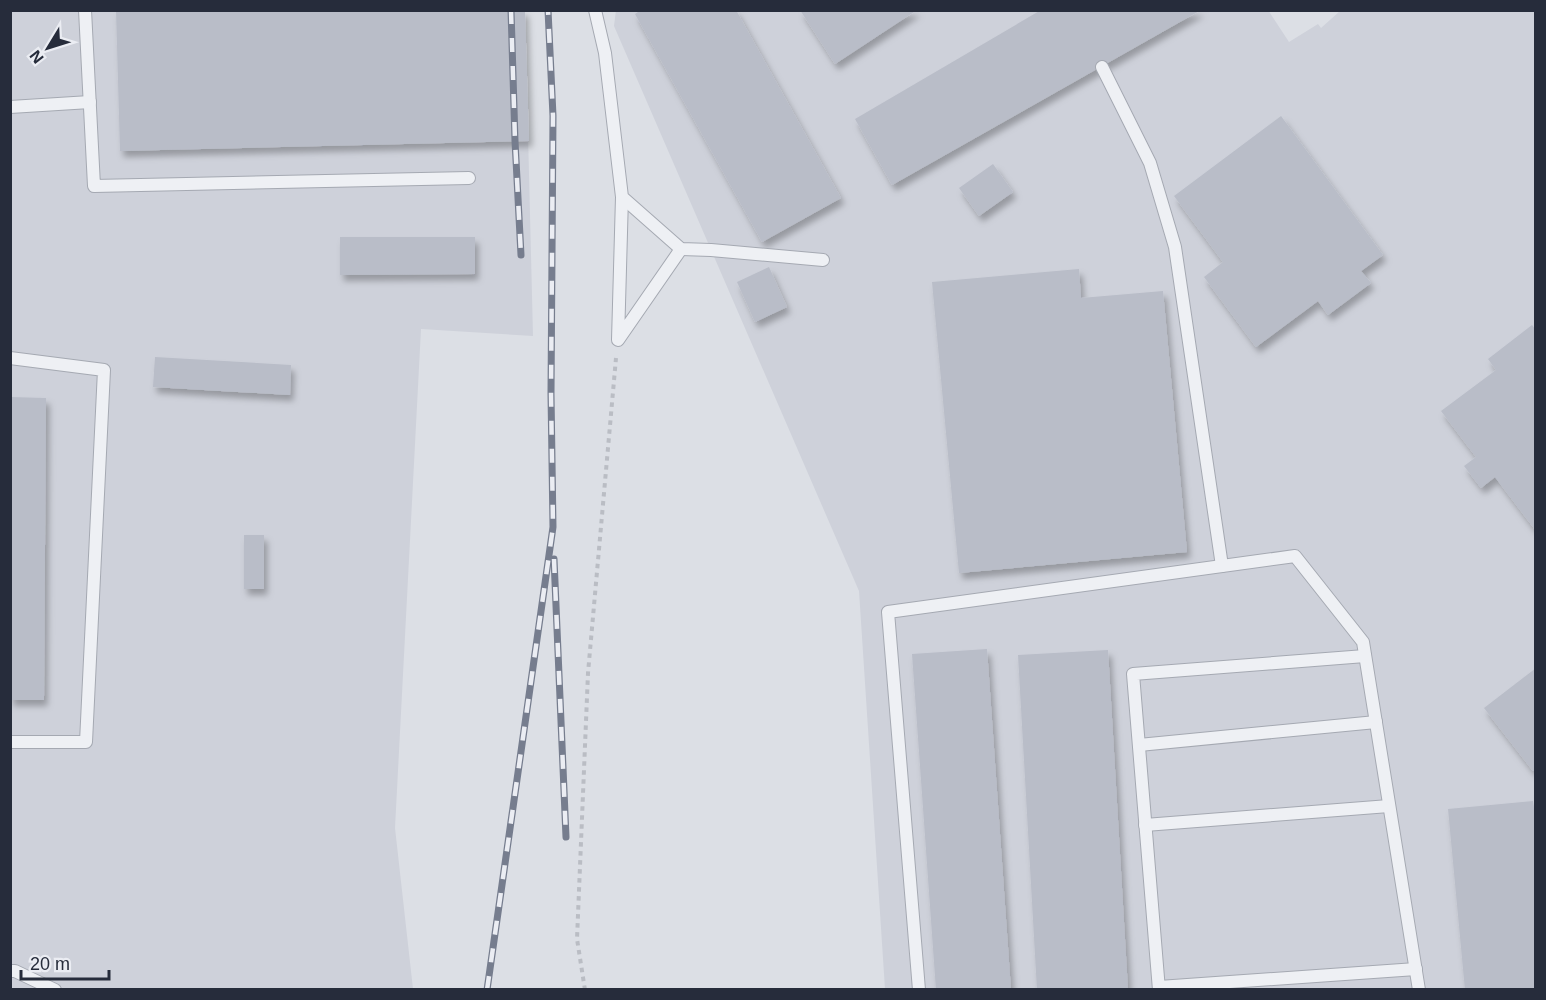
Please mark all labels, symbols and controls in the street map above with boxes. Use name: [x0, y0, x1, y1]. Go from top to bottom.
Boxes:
north arrow: [18, 18, 78, 78]
text: N: [26, 47, 47, 67]
scale bar: [21, 943, 110, 981]
text: 20 m: [30, 954, 70, 974]

